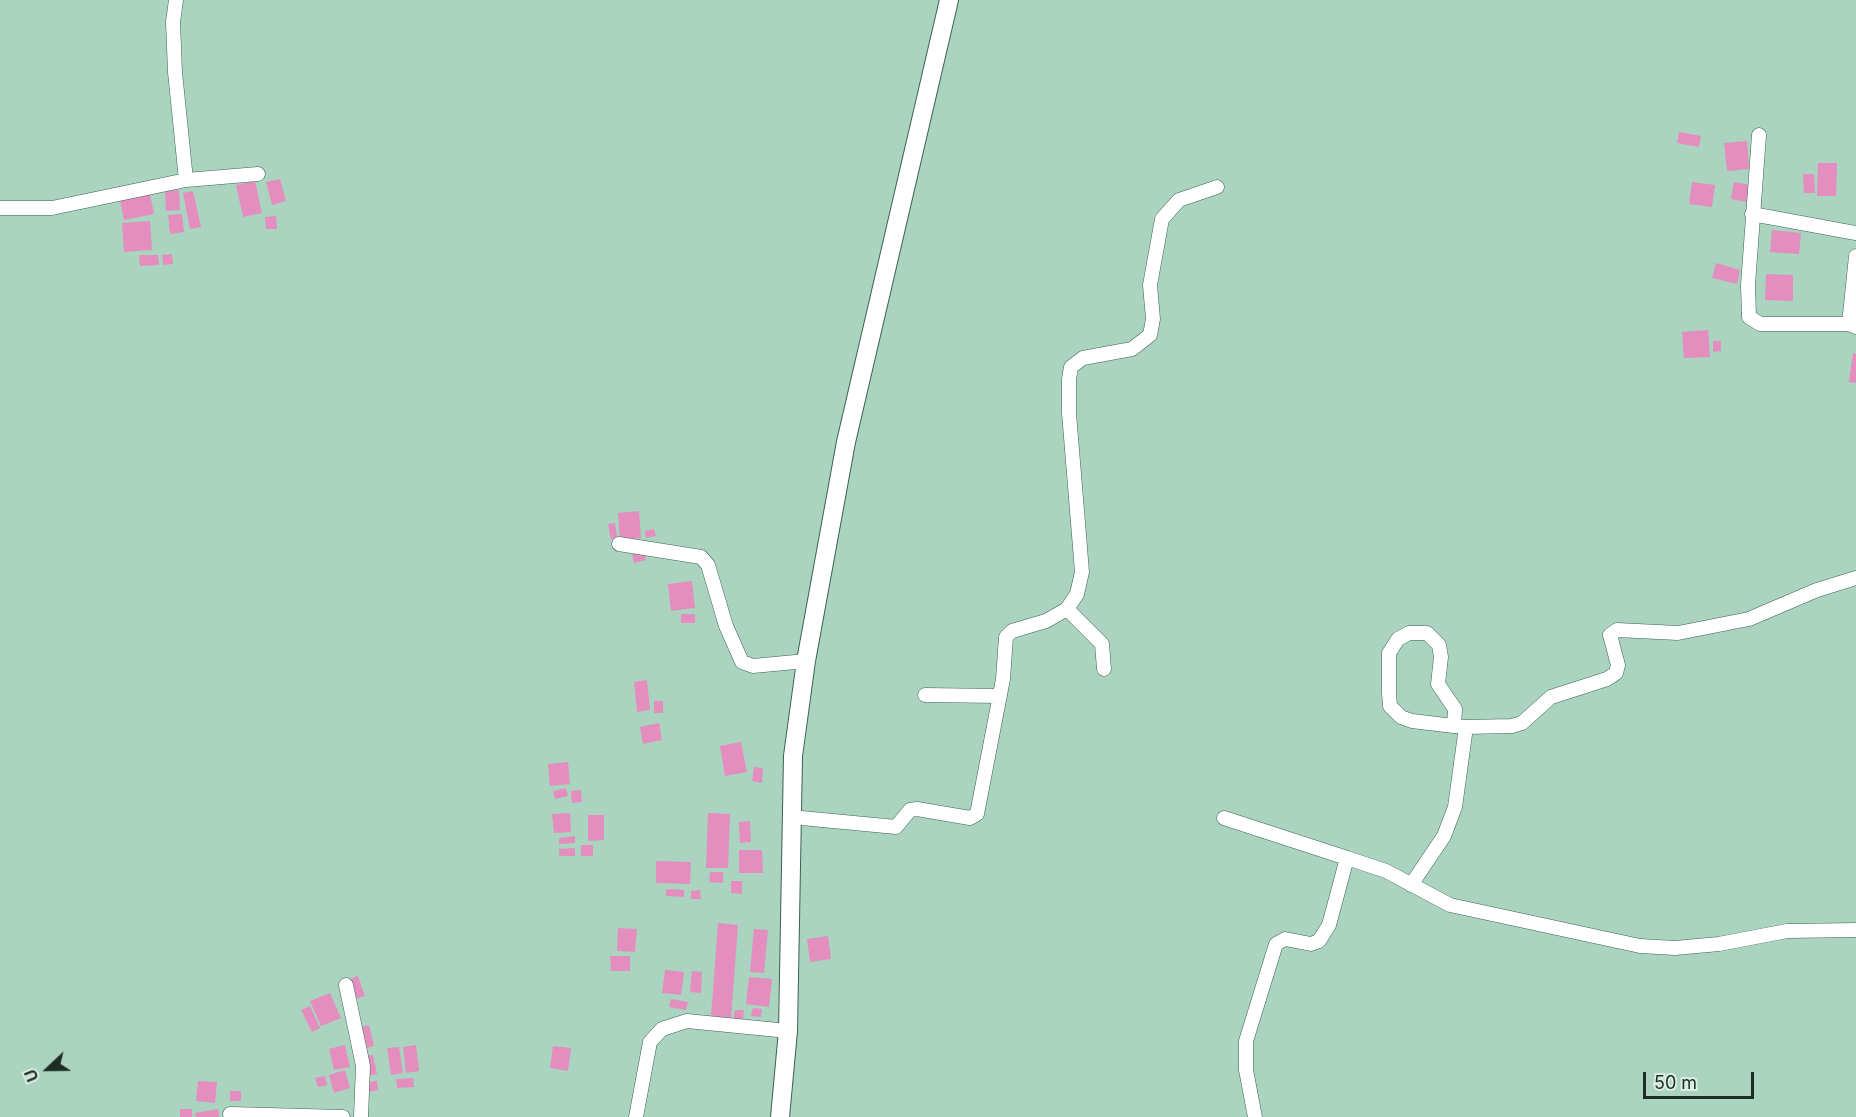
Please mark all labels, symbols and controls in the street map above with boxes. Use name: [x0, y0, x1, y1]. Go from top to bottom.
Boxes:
north arrow: [18, 1039, 78, 1099]
scale bar: [1646, 1060, 1757, 1098]
text: U: [20, 1067, 43, 1085]
text: 50 m: [1654, 1072, 1697, 1093]

